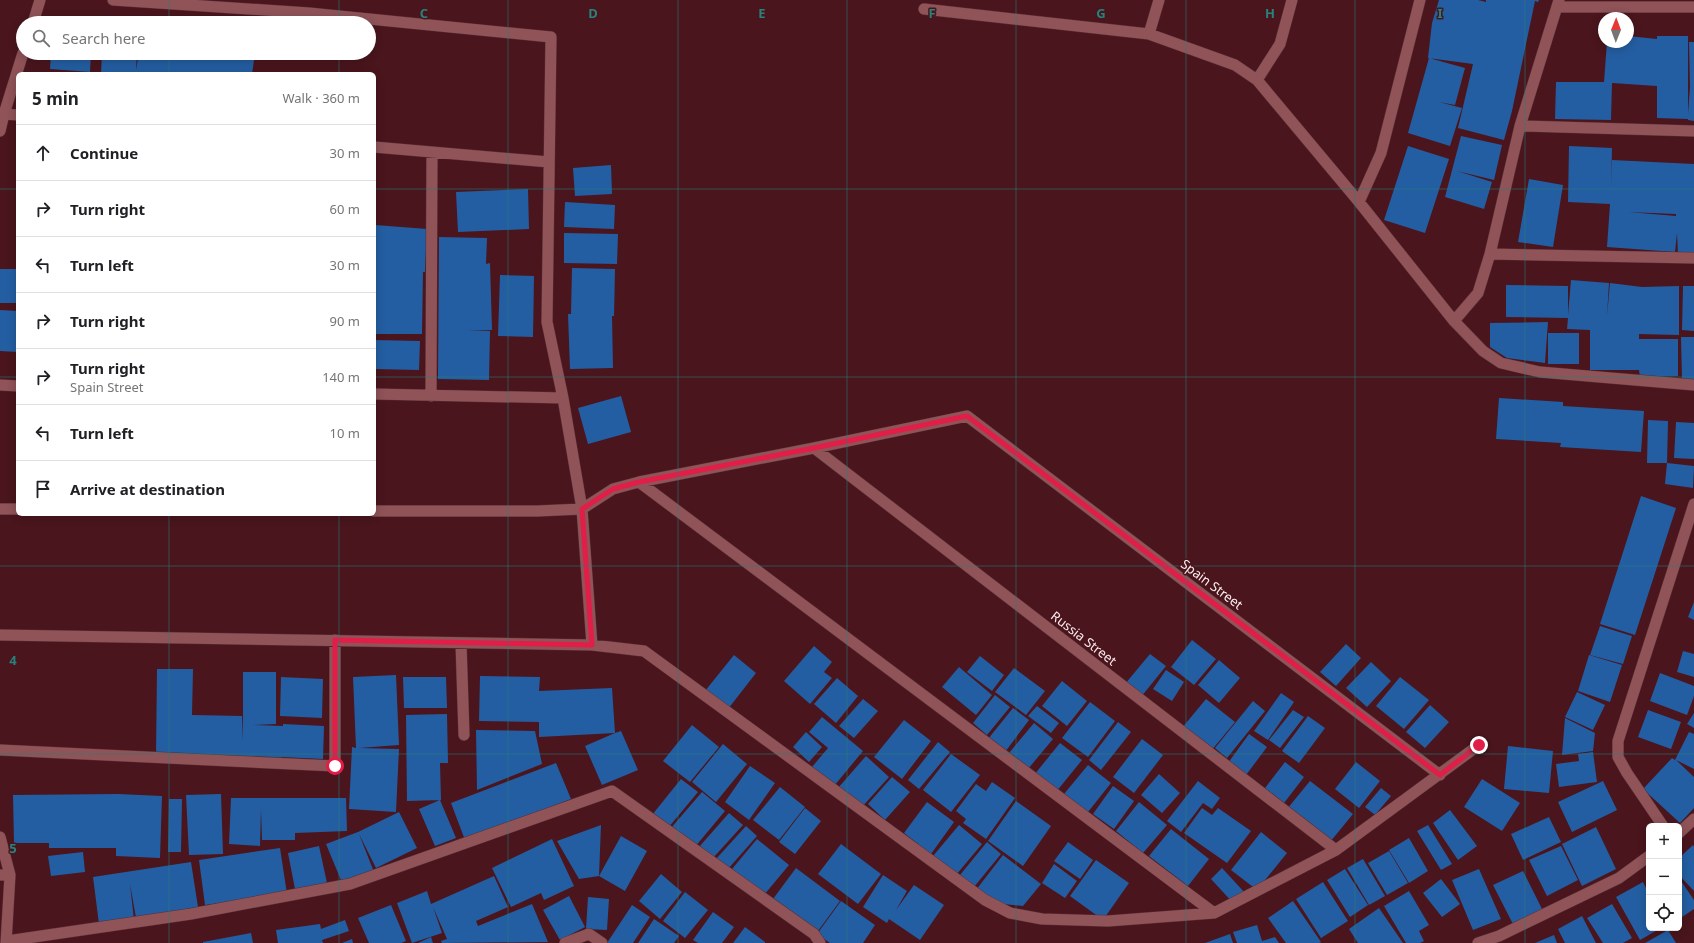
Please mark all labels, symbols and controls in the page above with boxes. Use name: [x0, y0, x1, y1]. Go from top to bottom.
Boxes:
text: C: [420, 4, 428, 22]
text: D: [588, 4, 598, 22]
text: E: [758, 4, 766, 22]
text: F: [928, 4, 936, 22]
text: G: [1096, 4, 1106, 22]
text: H: [1265, 4, 1275, 22]
text: I: [1437, 4, 1443, 22]
north arrow: [1598, 12, 1634, 48]
search box: [16, 16, 376, 60]
icon: search: [30, 27, 52, 49]
text: Search here: [62, 28, 145, 48]
text: 5 min: [32, 87, 79, 110]
text: Walk · 360 m: [282, 89, 360, 107]
icon: ahead: [32, 142, 54, 164]
text: Continue: [70, 143, 138, 163]
text: 30 m: [330, 144, 360, 162]
icon: right: [32, 198, 54, 220]
text: Turn right: [70, 199, 145, 219]
text: 60 m: [330, 200, 360, 218]
icon: left: [32, 254, 54, 276]
text: Turn left: [70, 255, 134, 275]
text: 30 m: [330, 256, 360, 274]
icon: right: [32, 310, 54, 332]
text: Turn right: [70, 311, 145, 331]
text: 90 m: [330, 312, 360, 330]
text: Turn right: [70, 358, 145, 378]
icon: right: [32, 366, 54, 388]
text: 140 m: [322, 368, 360, 386]
text: Spain Street: [70, 378, 144, 396]
icon: left: [32, 422, 54, 444]
text: Turn left: [70, 423, 134, 443]
text: 10 m: [330, 424, 360, 442]
icon: arrive: [32, 478, 54, 500]
text: Arrive at destination: [70, 479, 225, 499]
street label: Spain Street: [1177, 555, 1247, 613]
street label: Russia Street: [1047, 607, 1121, 670]
text: 4: [9, 651, 17, 669]
route end: [1470, 736, 1488, 754]
route start: [326, 757, 344, 775]
map controls: [1646, 823, 1682, 931]
button: +: [1646, 823, 1682, 859]
text: 5: [9, 839, 17, 857]
button: −: [1646, 859, 1682, 895]
button: locate: [1646, 895, 1682, 931]

